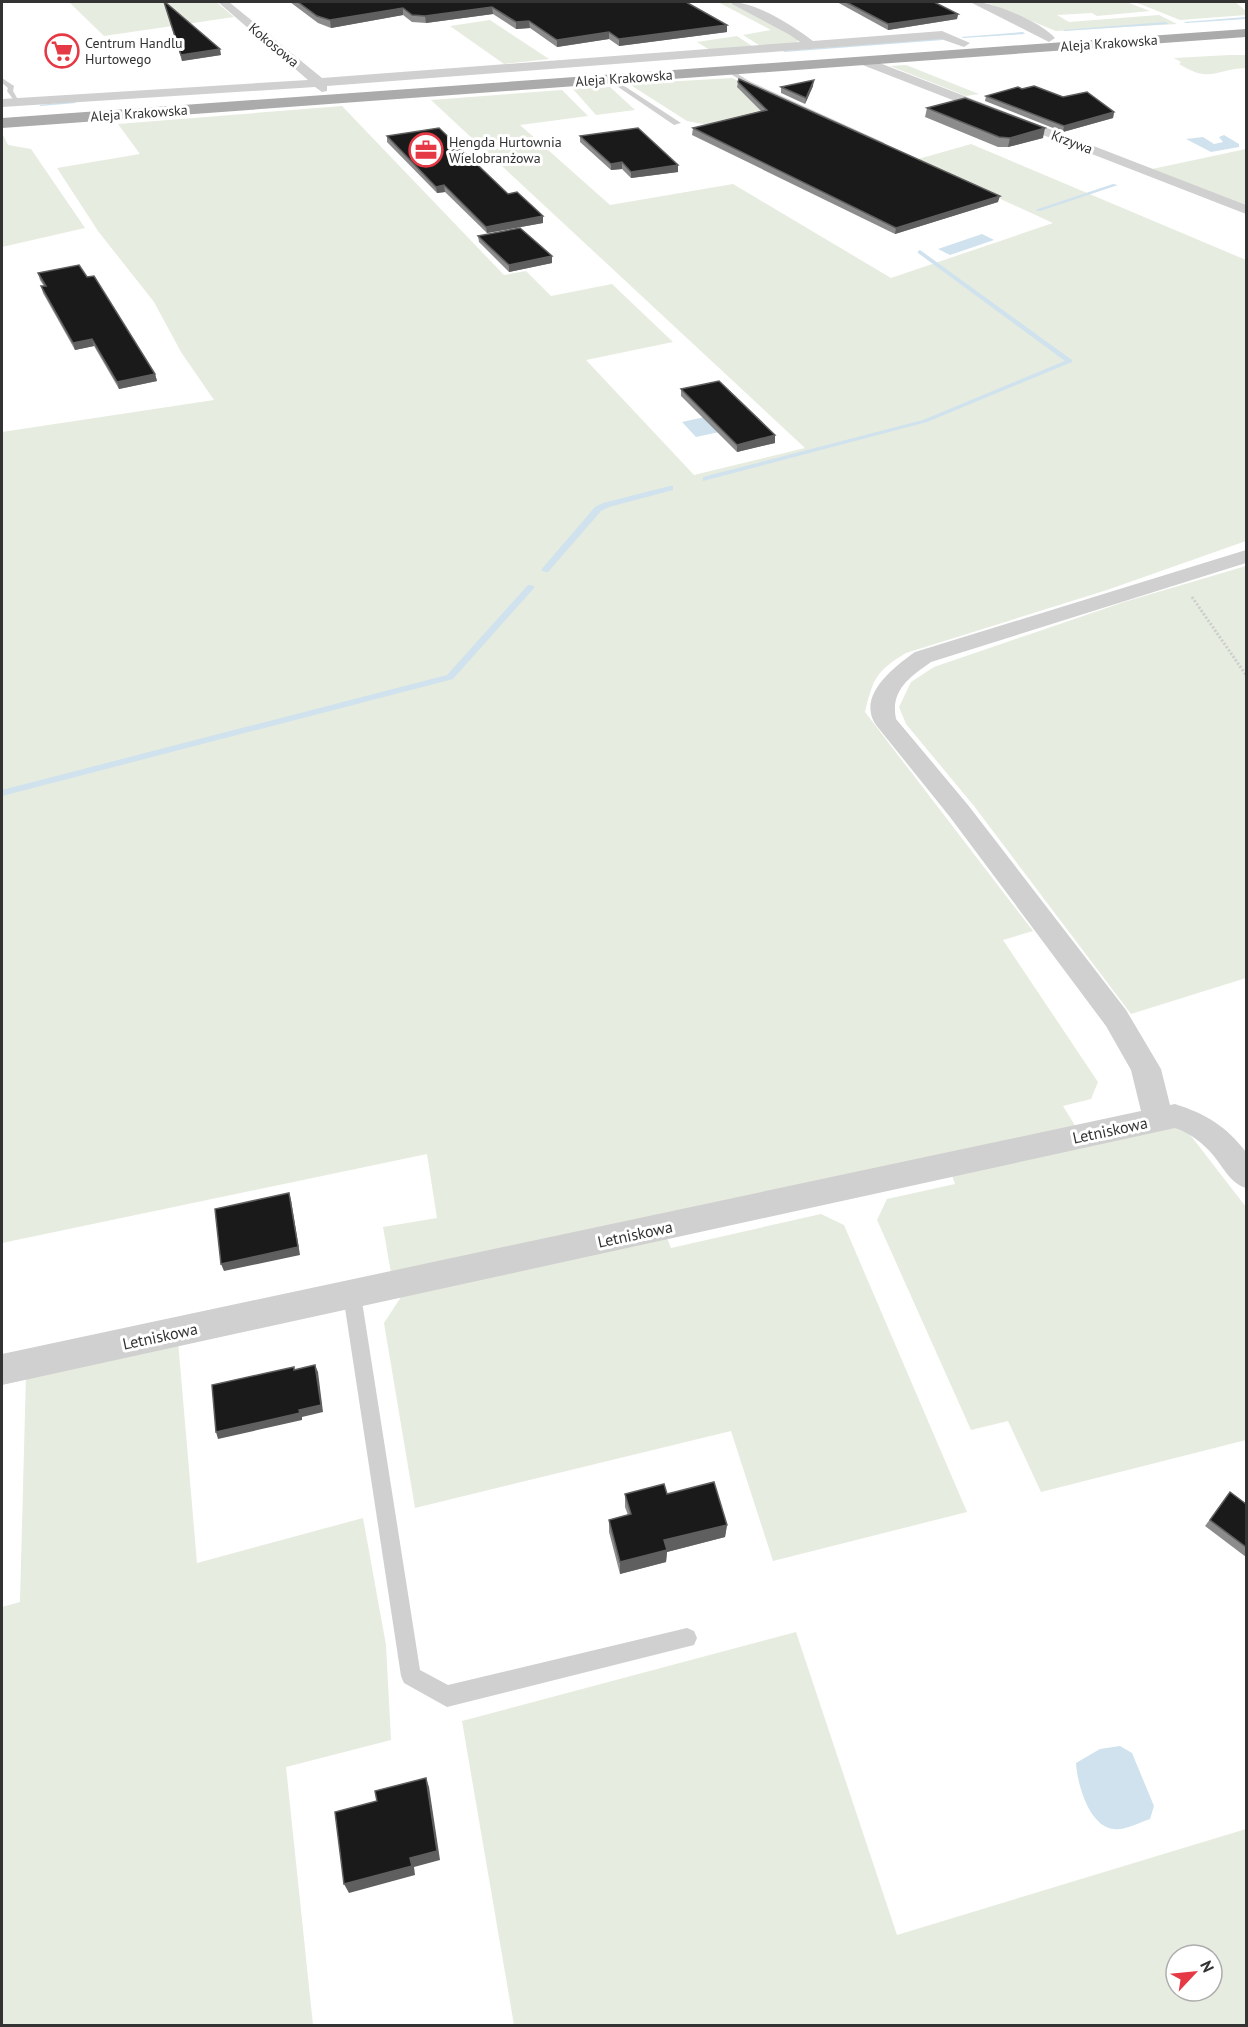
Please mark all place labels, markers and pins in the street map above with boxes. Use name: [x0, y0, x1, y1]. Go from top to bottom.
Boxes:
supermarket icon: Centrum Handlu Hurtowego: [44, 33, 80, 69]
place label: Centrum Handlu Hurtowego: [85, 34, 183, 68]
office icon: Hengda Hurtownia Wielobranżowa: [408, 132, 444, 168]
place label: Hengda Hurtownia Wielobranżowa: [449, 133, 562, 167]

